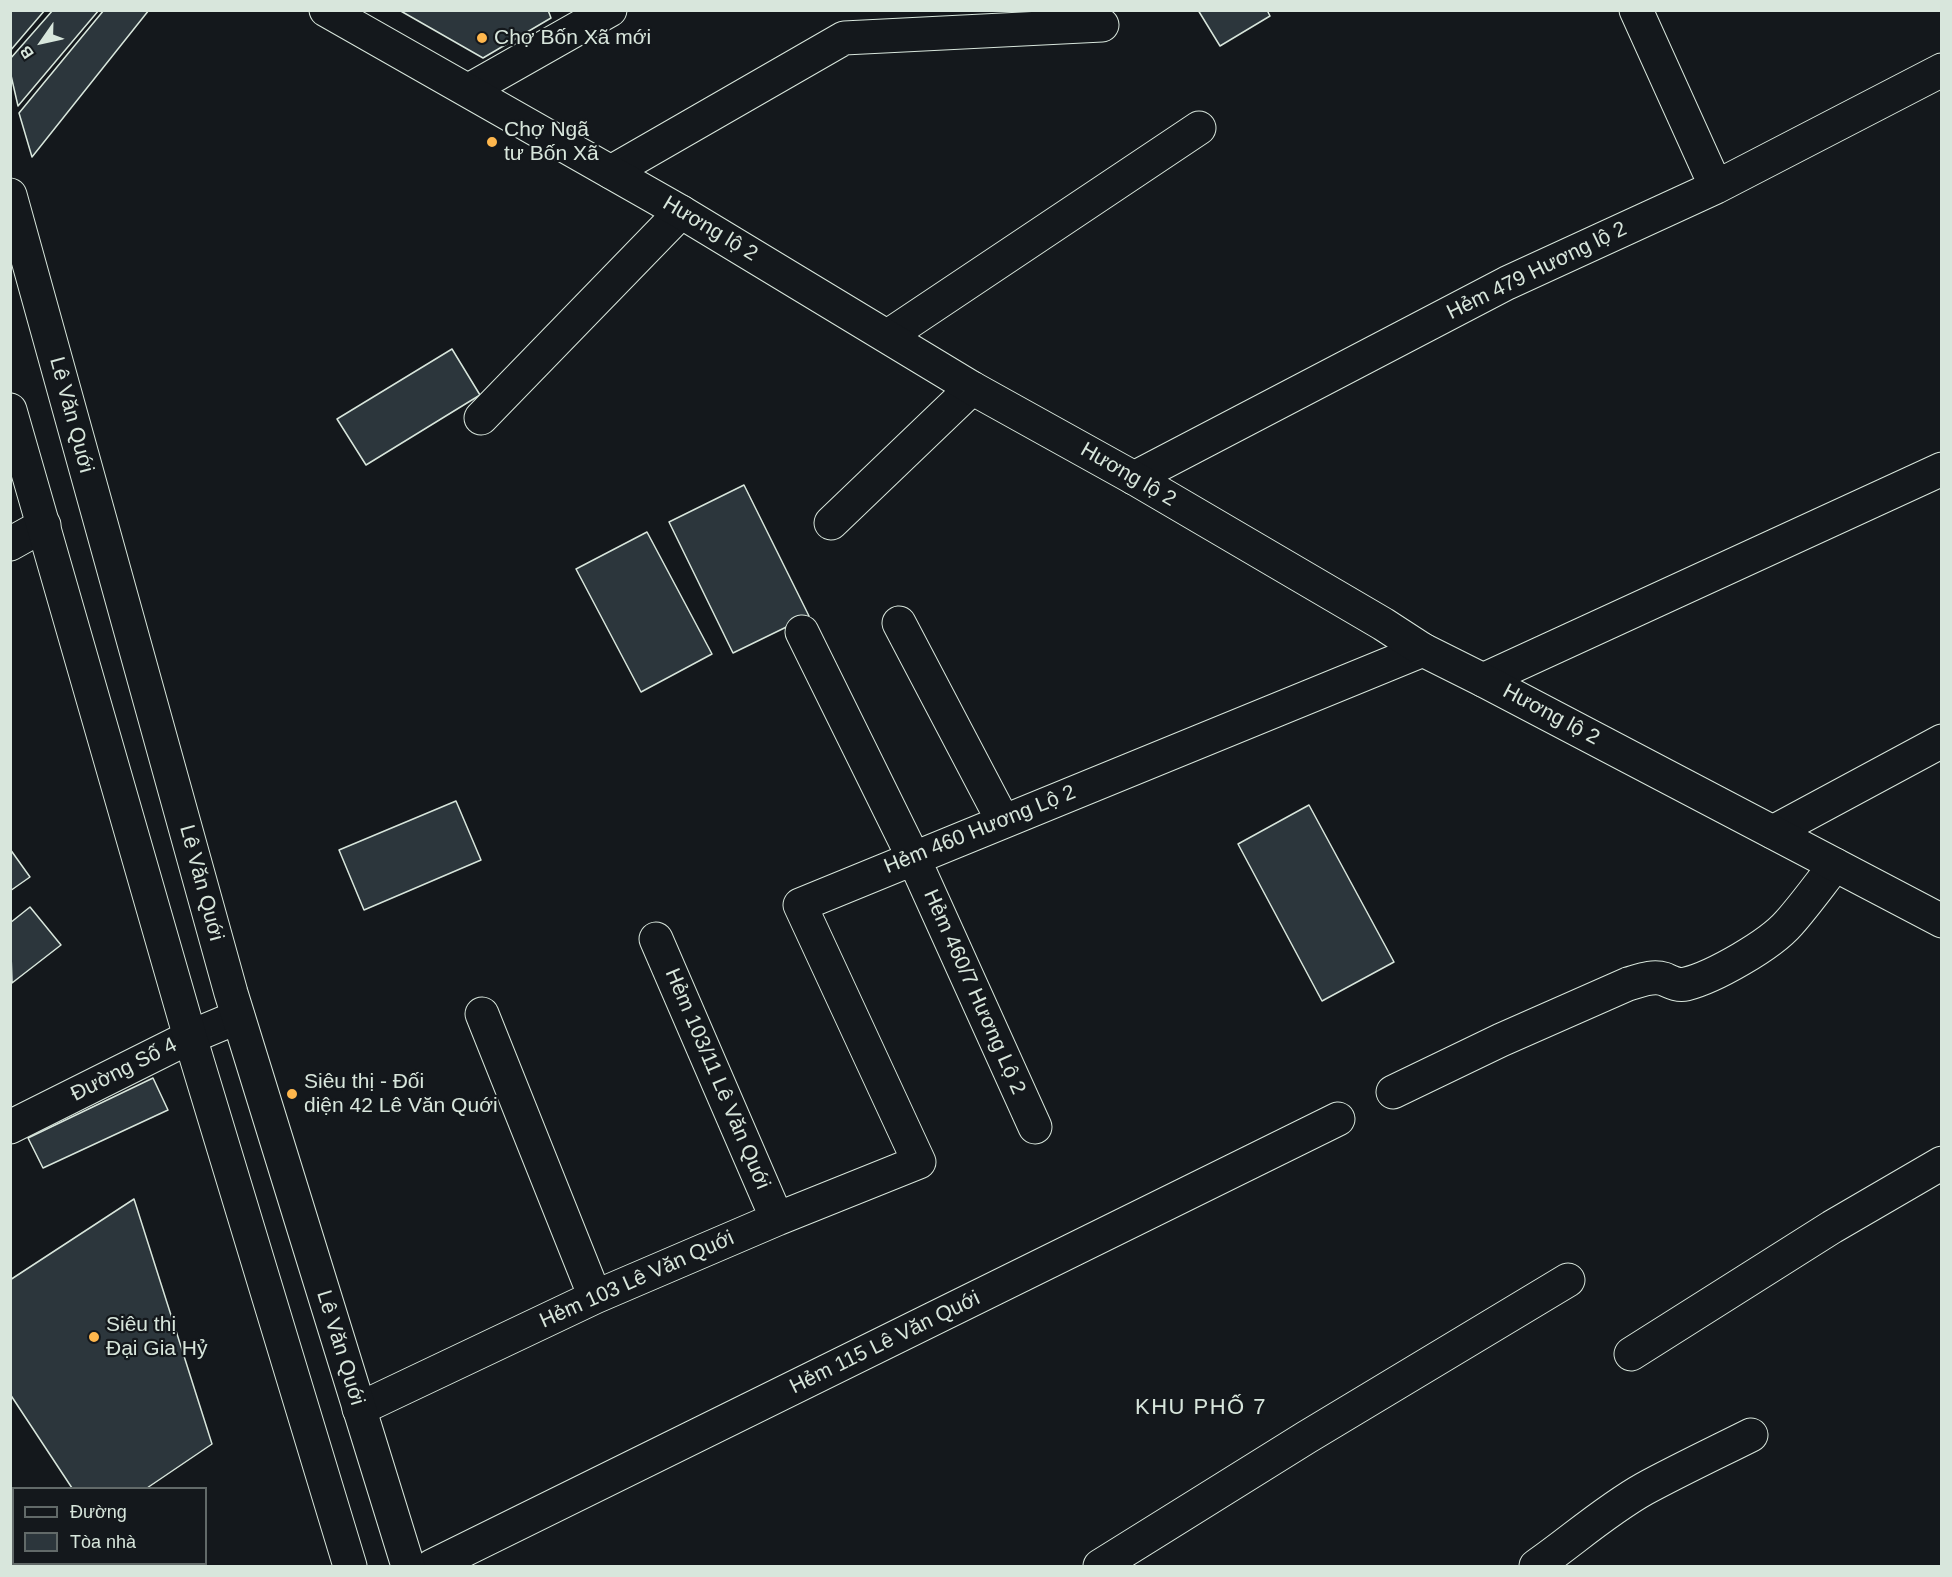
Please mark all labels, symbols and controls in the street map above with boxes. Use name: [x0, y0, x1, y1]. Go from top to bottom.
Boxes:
north arrow: [12, 12, 72, 72]
place label: Chợ Bốn Xã mới: [494, 25, 651, 51]
marker: Chợ Bốn Xã mới: [475, 31, 489, 45]
text: B: [16, 43, 37, 62]
place label: Chợ Ngã tư Bốn Xã: [504, 117, 599, 167]
marker: Chợ Ngã tư Bốn Xã: [485, 135, 499, 149]
street label: Hương lộ 2: [658, 191, 762, 267]
street label: Hẻm 479 Hương lộ 2: [1443, 216, 1631, 326]
street label: Lê Văn Quới: [43, 354, 99, 476]
street label: Hương lộ 2: [1076, 438, 1180, 512]
street label: Hương lộ 2: [1498, 679, 1604, 751]
street label: Hẻm 460 Hương Lộ 2: [881, 780, 1079, 880]
street label: Lê Văn Quới: [173, 822, 229, 944]
street label: Hẻm 460/7 Hương Lộ 2: [917, 886, 1031, 1098]
street label: Hẻm 103/11 Lê Văn Quới: [659, 965, 775, 1193]
street label: Đường Số 4: [67, 1033, 181, 1107]
place label: Siêu thị - Đối diện 42 Lê Văn Quới: [304, 1069, 498, 1119]
marker: Siêu thị - Đối diện 42 Lê Văn Quới: [285, 1087, 299, 1101]
street label: Hẻm 103 Lê Văn Quới: [536, 1226, 738, 1334]
street label: Hẻm 115 Lê Văn Quới: [786, 1286, 984, 1400]
street label: Lê Văn Quới: [311, 1287, 369, 1409]
place label: Siêu thị Đại Gia Hỷ: [106, 1312, 208, 1362]
marker: Siêu thị Đại Gia Hỷ: [87, 1330, 101, 1344]
district label: KHU PHỐ 7: [1135, 1395, 1267, 1421]
legend: [12, 1487, 207, 1565]
text: Đường: [70, 1502, 127, 1522]
text: Tòa nhà: [70, 1532, 136, 1552]

